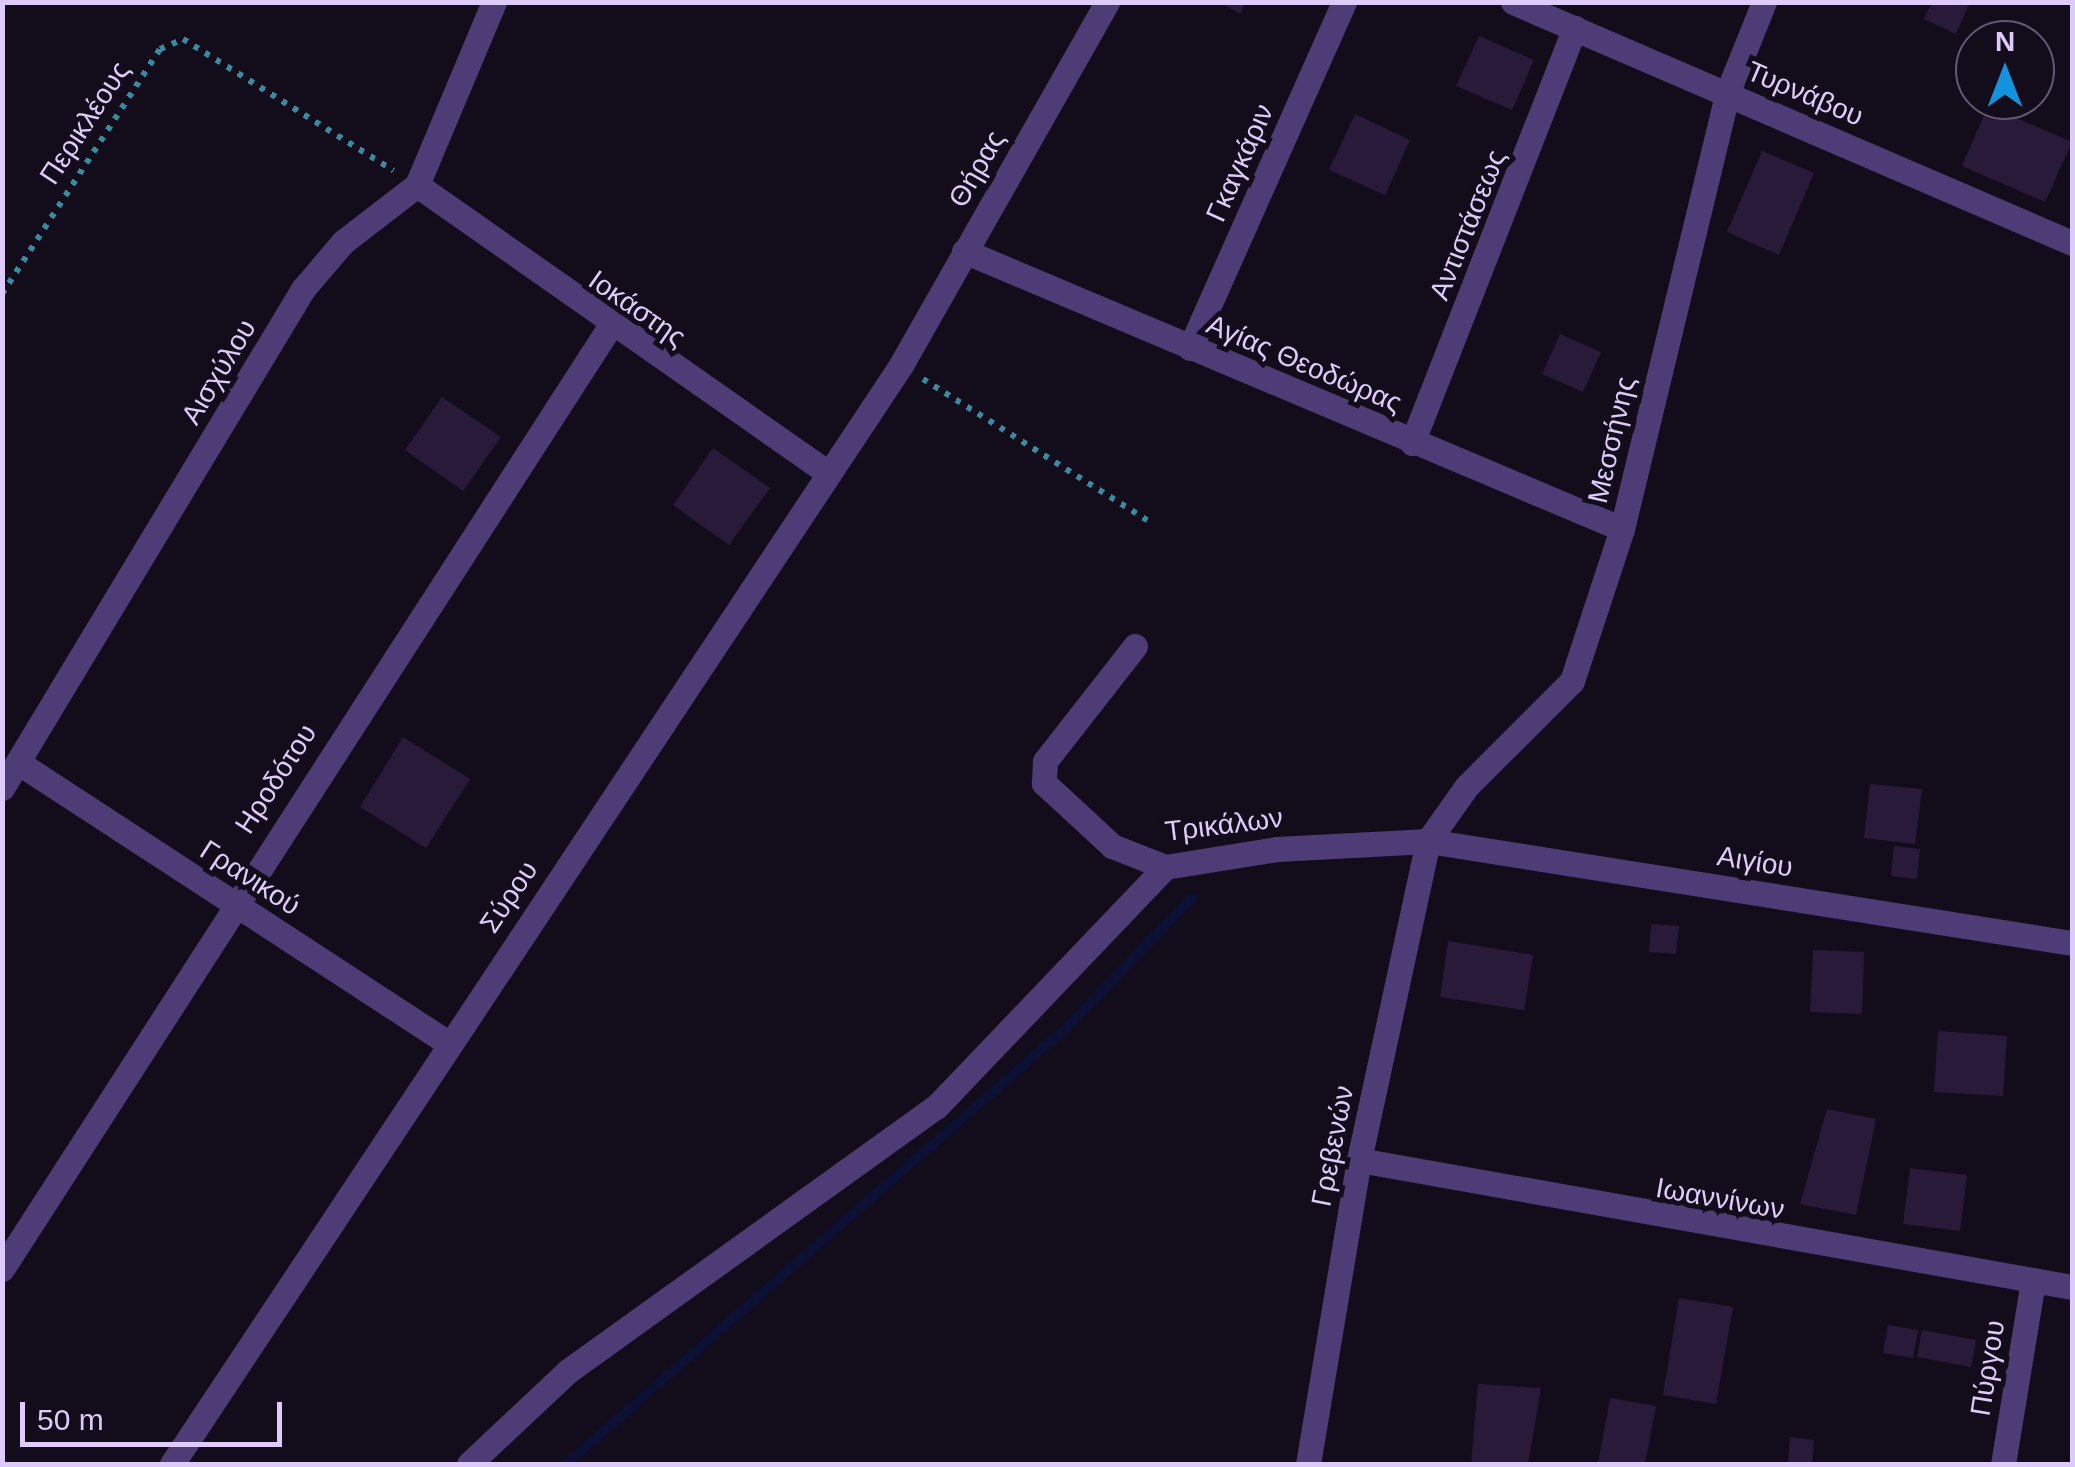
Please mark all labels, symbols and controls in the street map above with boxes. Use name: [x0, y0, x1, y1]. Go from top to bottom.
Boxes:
north arrow: [1955, 20, 2055, 120]
text: N: [1995, 26, 2015, 57]
street label: Τυρνάβου: [1742, 54, 1868, 134]
street label: Περικλέους: [33, 55, 137, 191]
street label: Γκαγκάριν: [1199, 99, 1281, 227]
street label: Θήρας: [942, 125, 1012, 213]
street label: Αντιστάσεως: [1423, 145, 1513, 305]
street label: Ιοκάστης: [582, 264, 692, 354]
street label: Αγίας Θεοδώρας: [1201, 308, 1407, 420]
street label: Αισχύλου: [175, 313, 263, 431]
street label: Μεσσήνης: [1581, 373, 1643, 507]
street label: Ηροδότου: [228, 718, 324, 840]
street label: Τρικάλων: [1163, 801, 1285, 849]
street label: Γρανικού: [194, 833, 306, 923]
street label: Αιγίου: [1715, 839, 1795, 885]
street label: Σύρου: [473, 855, 545, 939]
street label: Γρεβενών: [1305, 1083, 1361, 1209]
street label: Ιωαννίνων: [1653, 1171, 1787, 1227]
street label: Πύργου: [1964, 1318, 2012, 1418]
scale bar: [25, 1382, 288, 1444]
text: 50 m: [37, 1403, 104, 1436]

